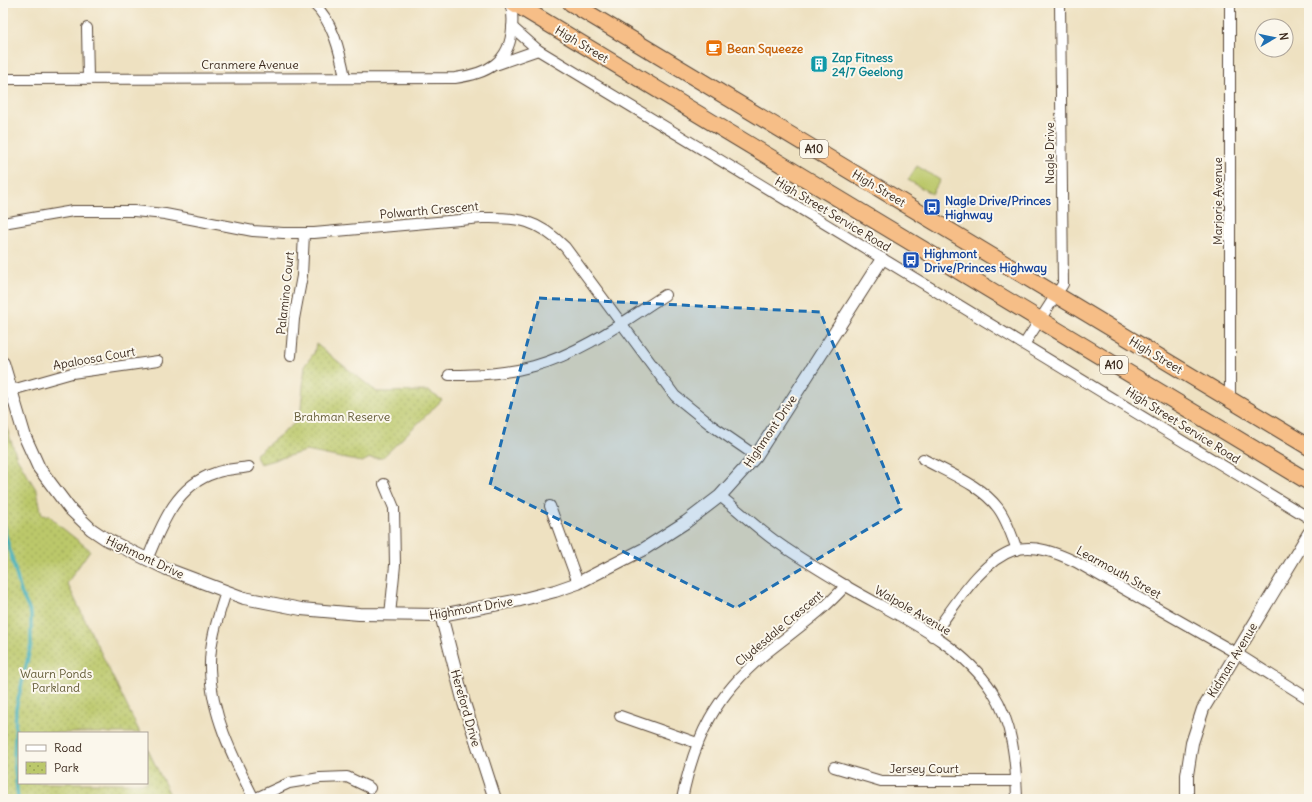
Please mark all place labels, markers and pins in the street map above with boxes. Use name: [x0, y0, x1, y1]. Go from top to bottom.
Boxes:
cafe icon: Bean Squeeze: [704, 38, 724, 58]
place label: Bean Squeeze: [727, 41, 804, 57]
place label: Zap Fitness 24/7 Geelong: [832, 50, 903, 80]
building icon: Zap Fitness 24/7 Geelong: [809, 54, 829, 74]
place label: Nagle Drive/Princes Highway: [945, 193, 1052, 223]
bus stop icon: Nagle Drive/Princes Highway: [922, 197, 942, 217]
place label: Highmont Drive/Princes Highway: [924, 246, 1047, 276]
bus stop icon: Highmont Drive/Princes Highway: [901, 250, 921, 270]

